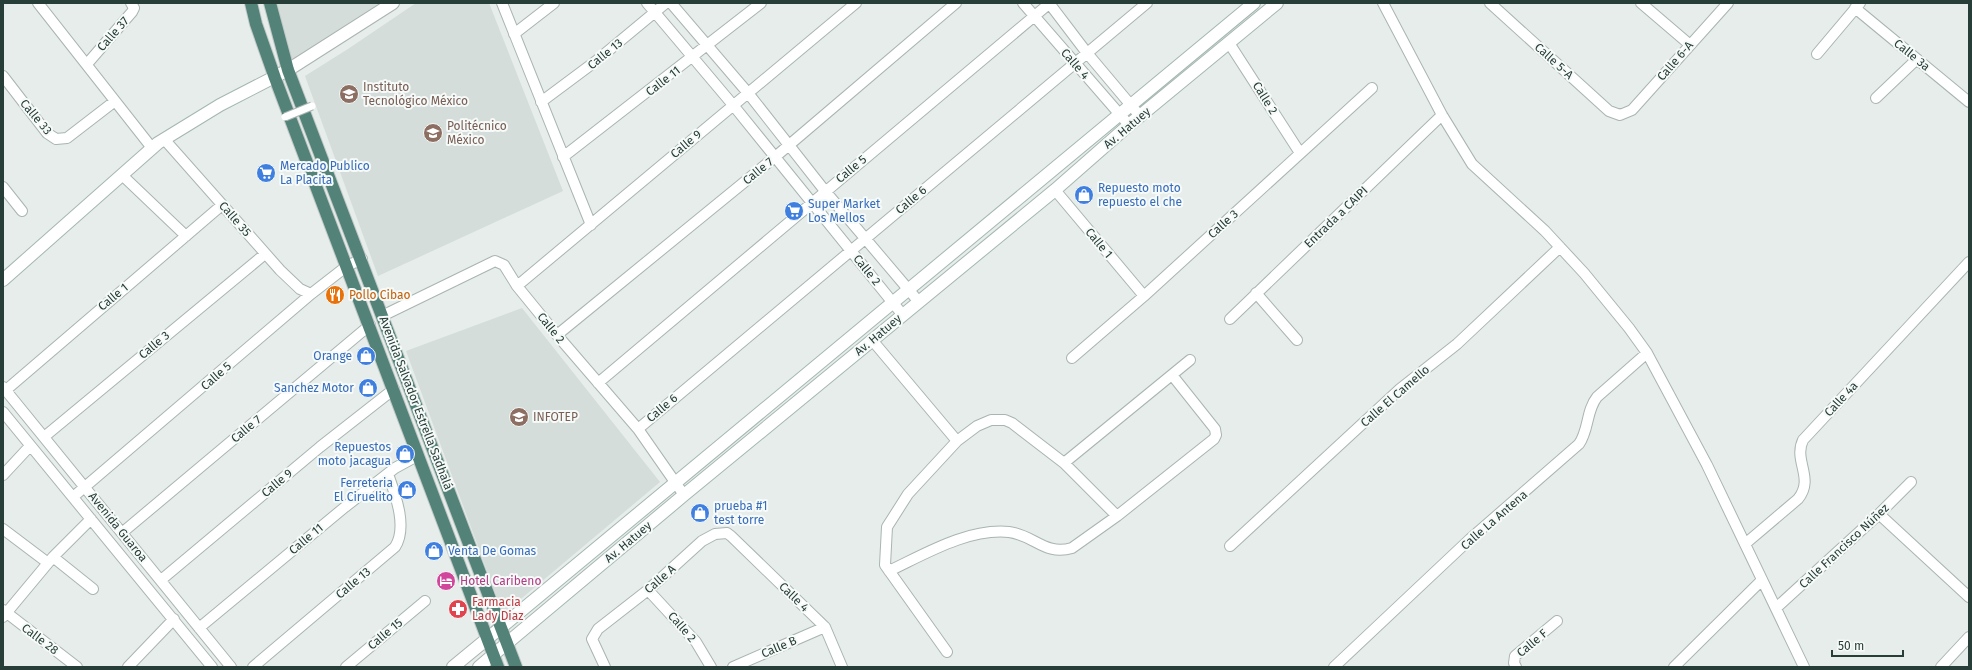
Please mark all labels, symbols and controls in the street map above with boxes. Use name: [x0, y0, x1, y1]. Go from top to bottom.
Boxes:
street label: Calle 37: [94, 14, 132, 54]
street label: Calle 13: [585, 36, 625, 72]
street label: Calle 3a: [1891, 36, 1933, 74]
street label: Calle 6-A: [1654, 38, 1696, 84]
street label: Calle 5-A: [1532, 40, 1576, 82]
street label: Calle 4: [1058, 46, 1093, 83]
street label: Calle 11: [643, 63, 683, 99]
street label: Calle 2: [1250, 79, 1280, 117]
place label: Instituto Tecnológico México: [363, 80, 468, 108]
school or university icon: Instituto Tecnológico México: [338, 83, 360, 105]
street label: Calle 33: [17, 97, 55, 137]
street label: Av. Hatuey: [1101, 104, 1153, 152]
place label: Politécnico México: [447, 119, 507, 147]
school or university icon: Politécnico México: [422, 122, 444, 144]
street label: Calle 9: [668, 127, 704, 161]
street label: Calle 5: [833, 152, 869, 186]
street label: Calle 7: [740, 155, 776, 187]
place label: Mercado Publico La Placita: [280, 159, 370, 187]
supermarket icon: Mercado Publico La Placita: [255, 162, 277, 184]
place label: Repuesto moto repuesto el che: [1098, 181, 1182, 209]
street label: Calle 6: [893, 183, 929, 217]
street label: Entrada a CAIPI: [1301, 183, 1371, 251]
shop icon: Repuesto moto repuesto el che: [1073, 184, 1095, 206]
place label: Super Market Los Mellos: [808, 197, 881, 225]
street label: Calle 35: [216, 199, 254, 239]
supermarket icon: Super Market Los Mellos: [783, 200, 805, 222]
street label: Calle 3: [1205, 207, 1241, 241]
street label: Calle 1: [1082, 225, 1116, 261]
street label: Calle 2: [850, 252, 884, 288]
street label: Calle 1: [95, 280, 131, 314]
restaurant icon: Pollo Cibao: [324, 284, 346, 306]
place label: Pollo Cibao: [349, 288, 410, 302]
street label: Calle 2: [534, 310, 568, 346]
street label: Av. Hatuey: [852, 311, 904, 359]
street label: Avenida Salvador Estrella Sadhalá: [376, 314, 456, 492]
street label: Calle 3: [136, 328, 172, 362]
shop icon: Orange: [355, 345, 377, 367]
place label: Orange: [313, 349, 352, 363]
street label: Calle 5: [198, 359, 234, 393]
street label: Calle El Camello: [1358, 362, 1432, 430]
shop icon: Sanchez Motor: [357, 377, 379, 399]
street label: Calle 4a: [1821, 379, 1861, 419]
place label: Sanchez Motor: [274, 381, 354, 395]
street label: Calle 6: [644, 391, 680, 425]
school or university icon: INFOTEP: [508, 406, 530, 428]
place label: INFOTEP: [533, 410, 578, 424]
street label: Calle 7: [228, 412, 264, 446]
place label: Repuestos moto jacagua: [318, 440, 391, 468]
shop icon: Repuestos moto jacagua: [394, 443, 416, 465]
street label: Calle 9: [259, 466, 295, 500]
place label: Ferreteria El Ciruelito: [334, 476, 393, 504]
shop icon: Ferreteria El Ciruelito: [396, 479, 418, 501]
street label: Calle La Antena: [1458, 487, 1530, 553]
street label: Avenida Guaroa: [86, 489, 150, 565]
place label: prueba #1 test torre: [714, 499, 767, 527]
street label: Calle Francisco Núñez: [1796, 501, 1892, 591]
shop icon: prueba #1 test torre: [689, 502, 711, 524]
street label: Av. Hatuey: [602, 518, 654, 566]
street label: Calle 11: [286, 521, 326, 557]
shop icon: Venta De Gomas: [423, 540, 445, 562]
place label: Venta De Gomas: [448, 544, 537, 558]
street label: Calle A: [642, 562, 678, 596]
street label: Calle 13: [333, 564, 373, 602]
hotel icon: Hotel Caribeno: [435, 570, 457, 592]
place label: Hotel Caribeno: [460, 574, 541, 588]
street label: Calle 4: [776, 579, 812, 615]
place label: Farmacia Lady Diaz: [472, 595, 524, 623]
pharmacy icon: Farmacia Lady Diaz: [447, 598, 469, 620]
street label: Calle 2: [665, 609, 699, 645]
street label: Calle 15: [365, 615, 405, 653]
street label: Calle 28: [19, 621, 61, 658]
street label: Calle F: [1514, 626, 1550, 660]
scale bar: [1832, 632, 1903, 658]
street label: Calle B: [759, 633, 799, 661]
text: 50 m: [1838, 639, 1864, 653]

